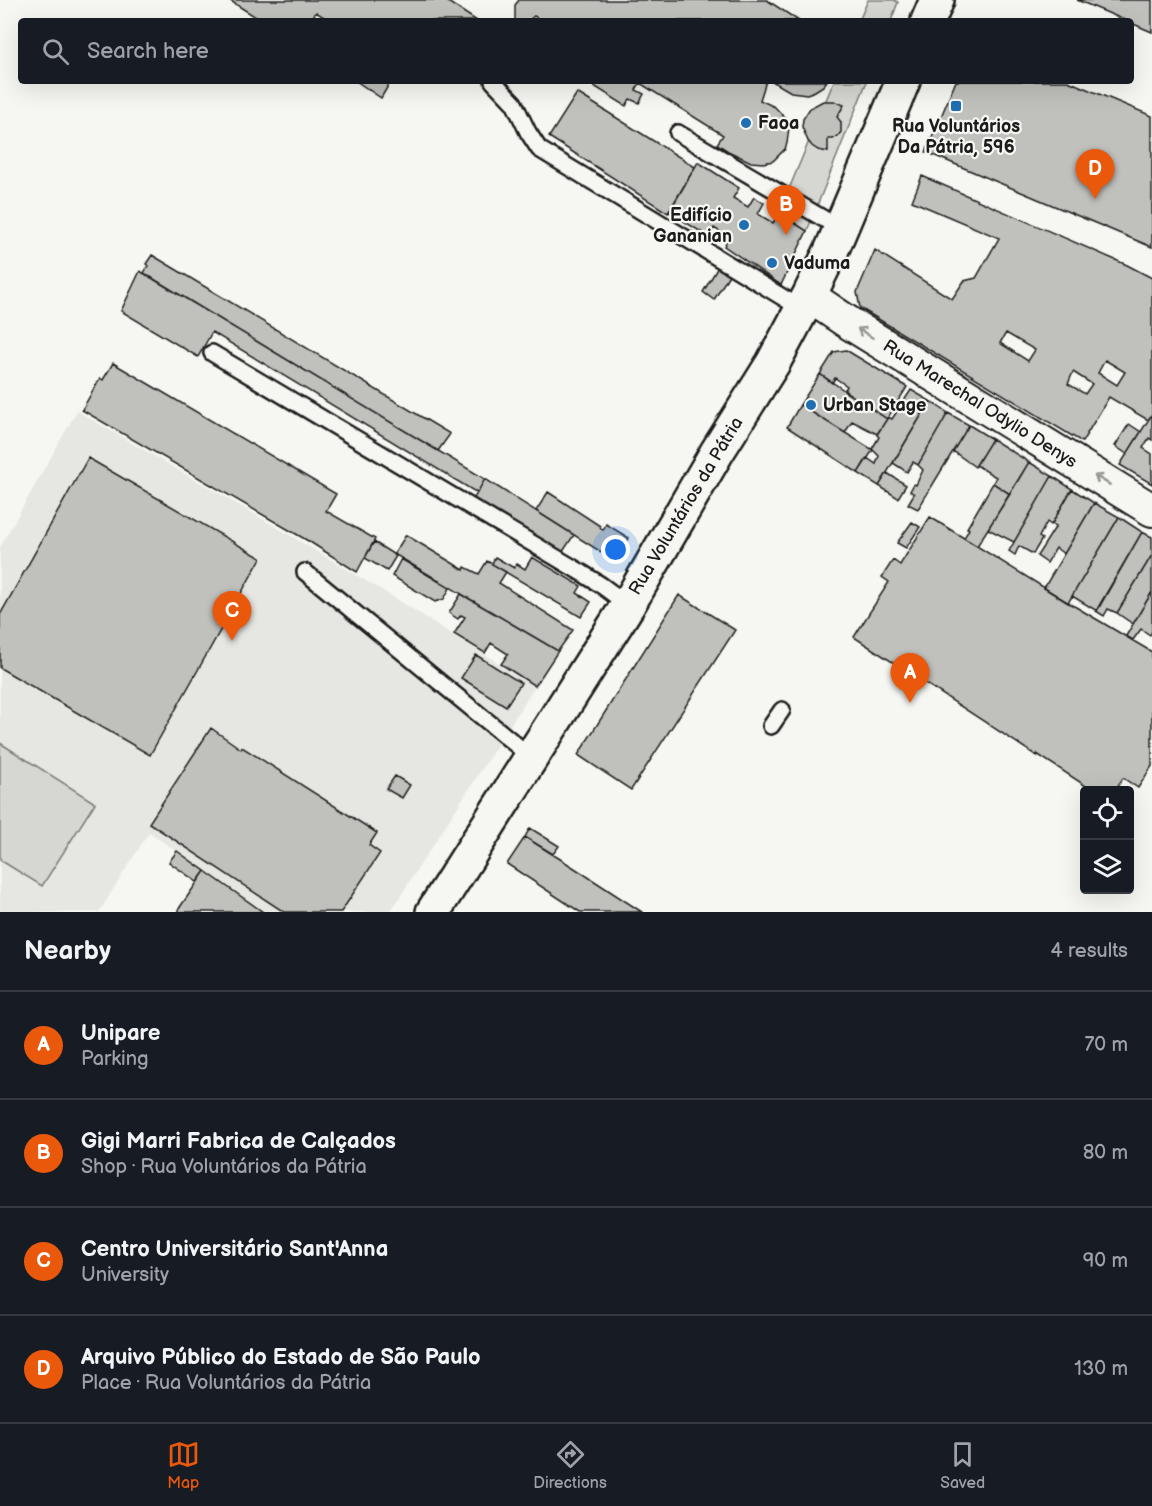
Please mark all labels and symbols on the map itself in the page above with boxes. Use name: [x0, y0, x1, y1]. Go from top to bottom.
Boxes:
marker: Rua Voluntários Da Pátria, 596: [949, 99, 963, 113]
place label: Faoa: [758, 113, 799, 134]
marker: Faoa: [739, 116, 753, 130]
place label: Rua Voluntários Da Pátria, 596: [892, 116, 1020, 158]
pin: D: [1076, 150, 1114, 199]
pin: B: [766, 186, 806, 235]
place label: Edifício Gananian: [653, 205, 732, 247]
marker: Edifício Gananian: [737, 218, 751, 232]
place label: Vaduma: [784, 253, 850, 274]
marker: Vaduma: [765, 256, 779, 270]
one-way arrow: [857, 327, 874, 339]
street label: Rua Marechal Odylio Denys: [879, 336, 1081, 473]
place label: Urban Stage: [823, 395, 926, 416]
marker: Urban Stage: [804, 398, 818, 412]
street label: Rua Voluntários da Pátria: [624, 413, 748, 599]
one-way arrow: [1094, 473, 1111, 485]
your location: [601, 535, 630, 564]
pin: C: [212, 592, 252, 641]
pin: A: [890, 654, 930, 703]

